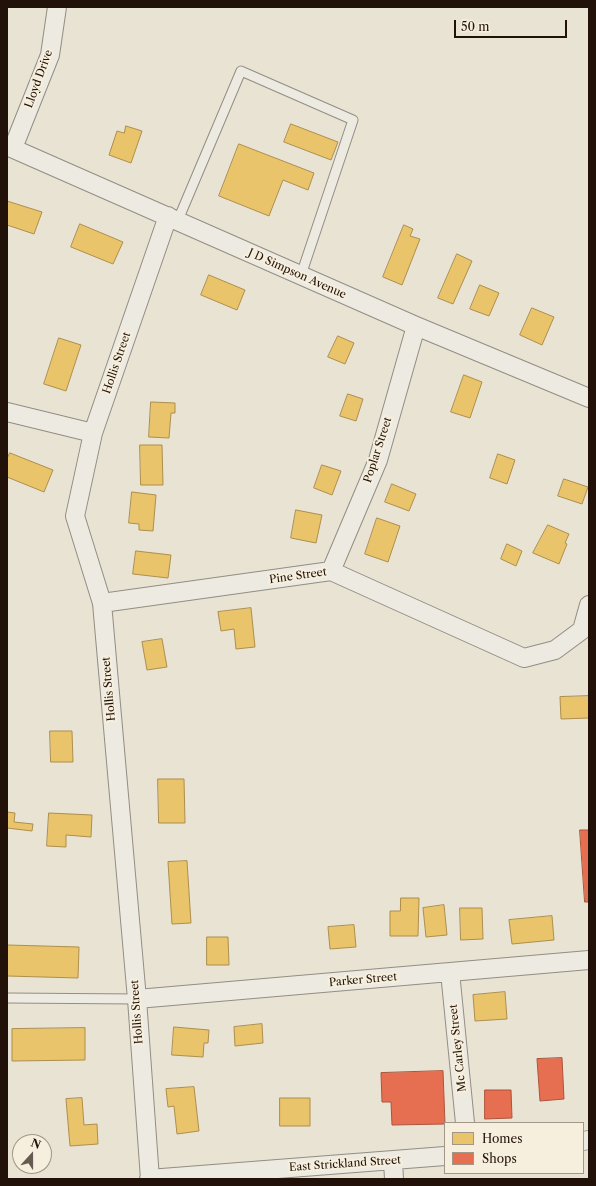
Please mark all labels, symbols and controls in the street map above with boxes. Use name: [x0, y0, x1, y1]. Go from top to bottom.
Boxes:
scale bar: [456, 12, 569, 38]
text: 50 m: [461, 19, 490, 34]
street label: Lloyd Drive: [22, 48, 56, 110]
street label: J D Simpson Avenue: [246, 246, 348, 302]
street label: Hollis Street: [100, 330, 134, 396]
street label: Poplar Street: [361, 415, 395, 485]
street label: Pine Street: [268, 565, 328, 587]
street label: Hollis Street: [100, 656, 118, 722]
street label: Parker Street: [328, 970, 398, 990]
street label: Hollis Street: [128, 979, 146, 1045]
street label: Mc Carley Street: [447, 1004, 469, 1092]
legend: [444, 1122, 584, 1174]
text: Homes: [482, 1131, 522, 1146]
north arrow: [12, 1134, 52, 1174]
text: N: [29, 1135, 43, 1152]
text: Shops: [482, 1151, 517, 1166]
street label: East Strickland Street: [289, 1153, 401, 1175]

